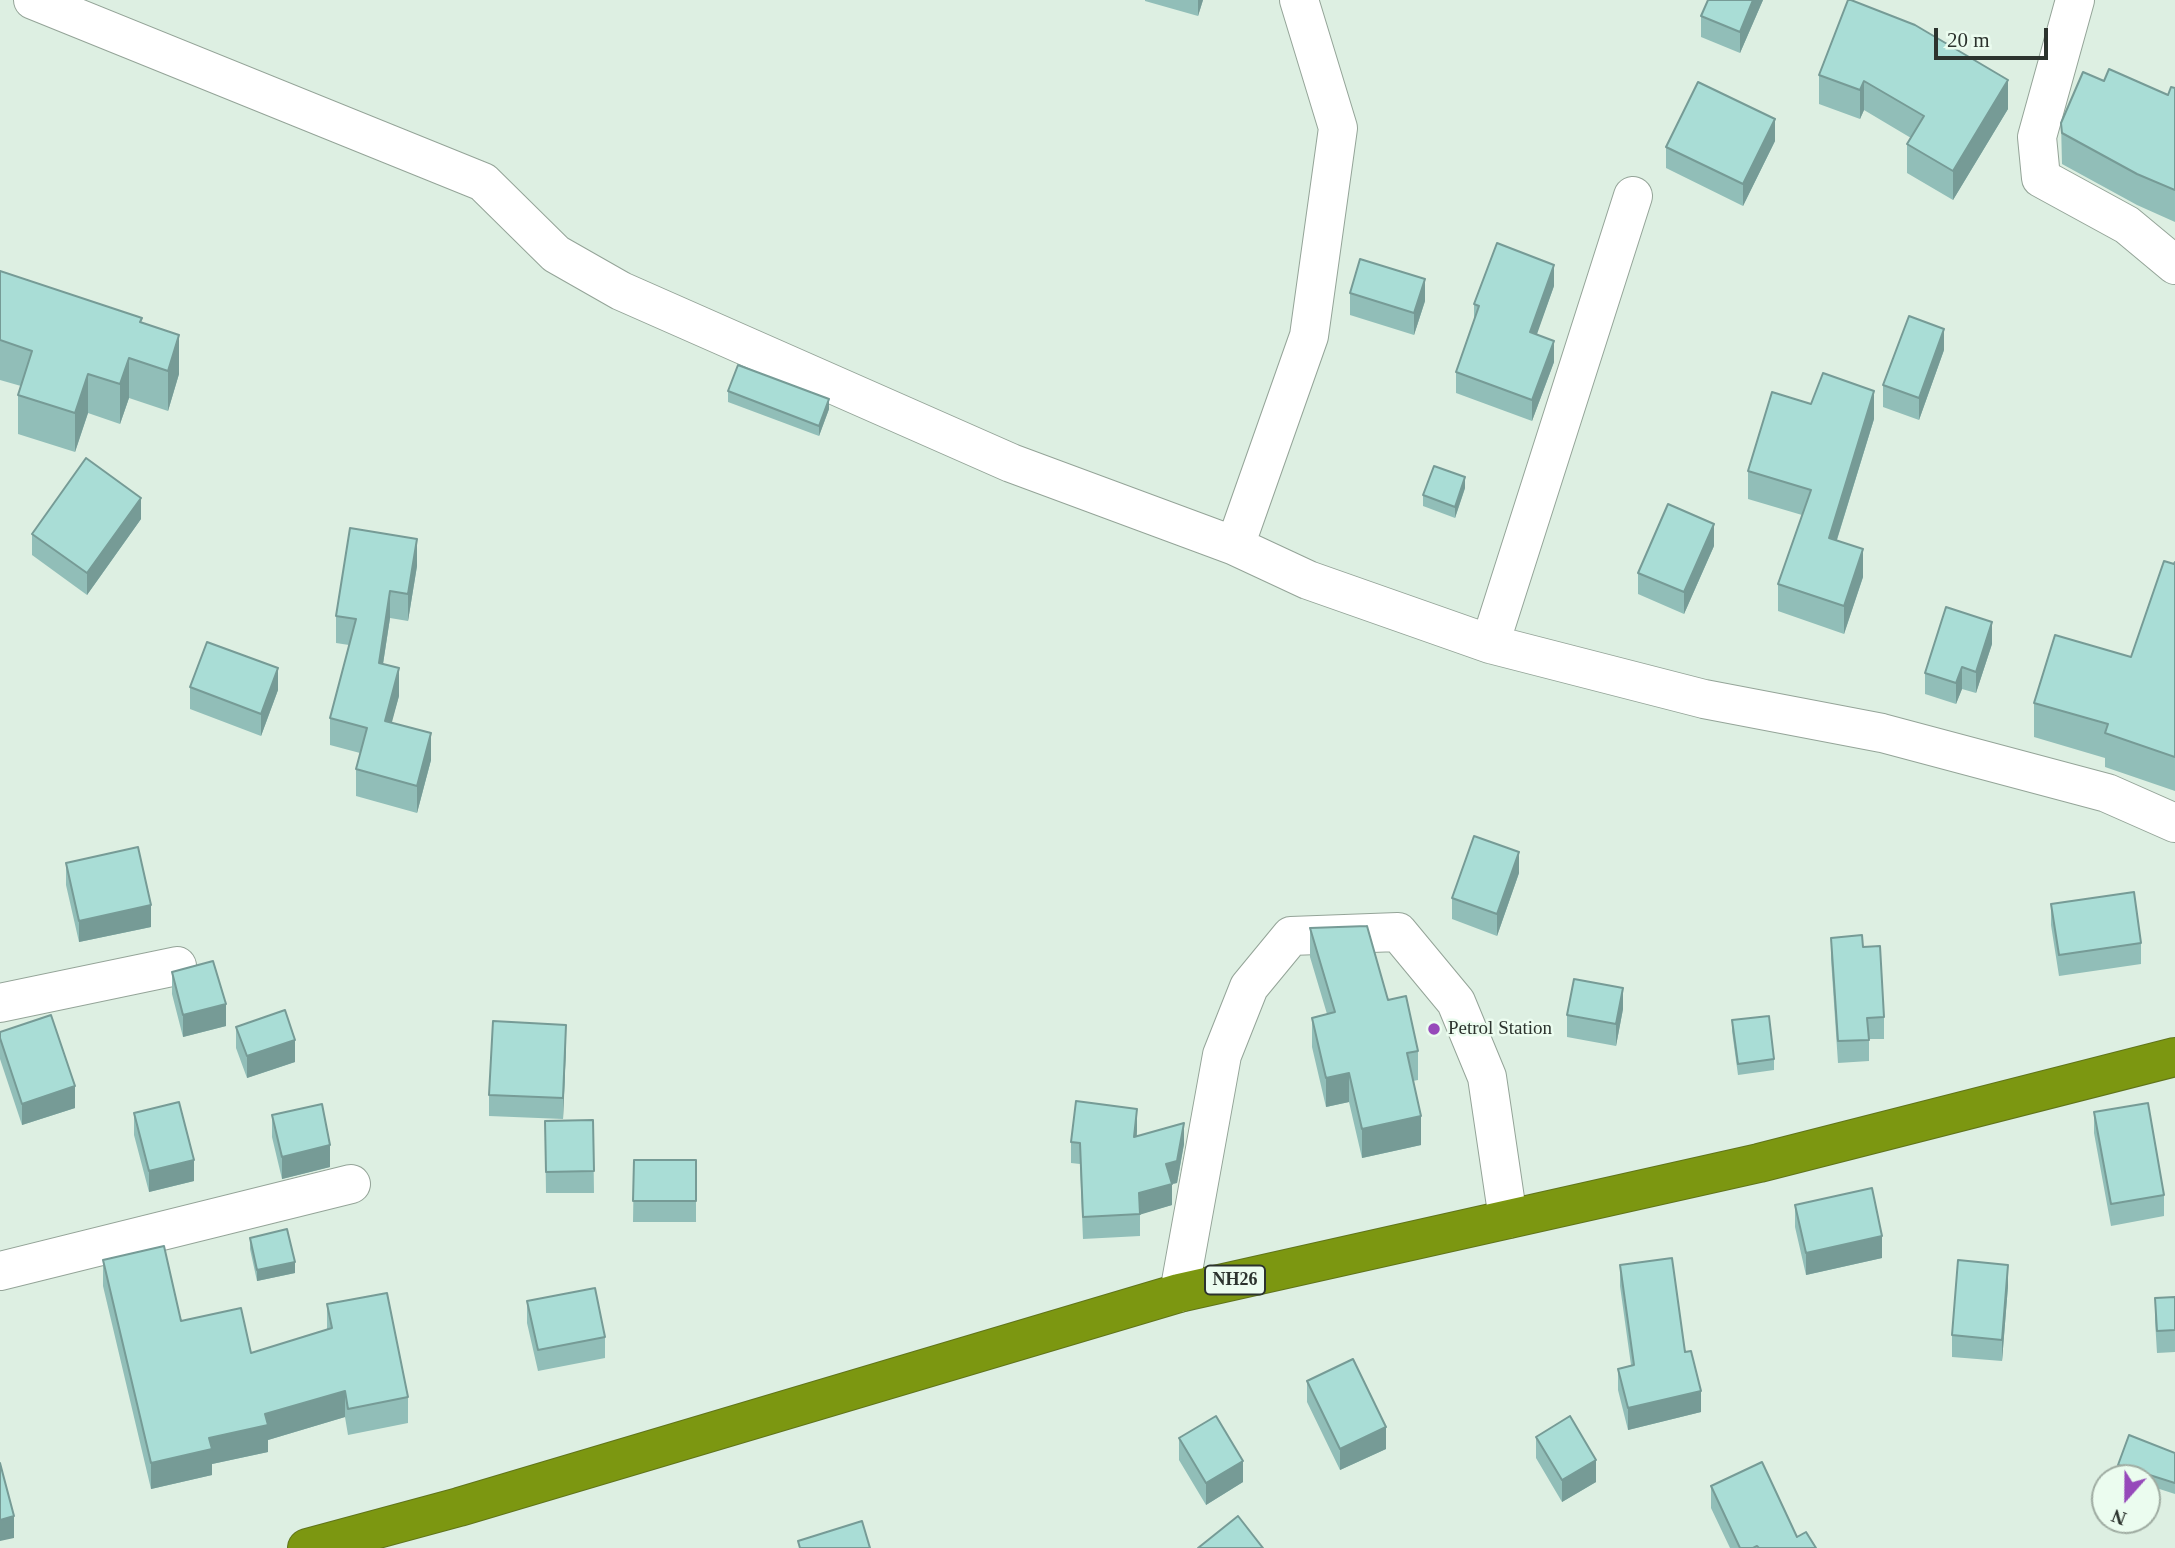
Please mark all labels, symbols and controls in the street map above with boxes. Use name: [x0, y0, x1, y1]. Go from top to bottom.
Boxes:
scale bar: [1937, 14, 2051, 58]
text: 20 m: [1947, 28, 1990, 52]
place label: Petrol Station: [1448, 1018, 1552, 1040]
marker: Petrol Station: [1426, 1021, 1442, 1037]
road number: NH26: [1205, 1266, 1265, 1294]
north arrow: [2091, 1464, 2161, 1534]
text: N: [2109, 1505, 2129, 1529]

